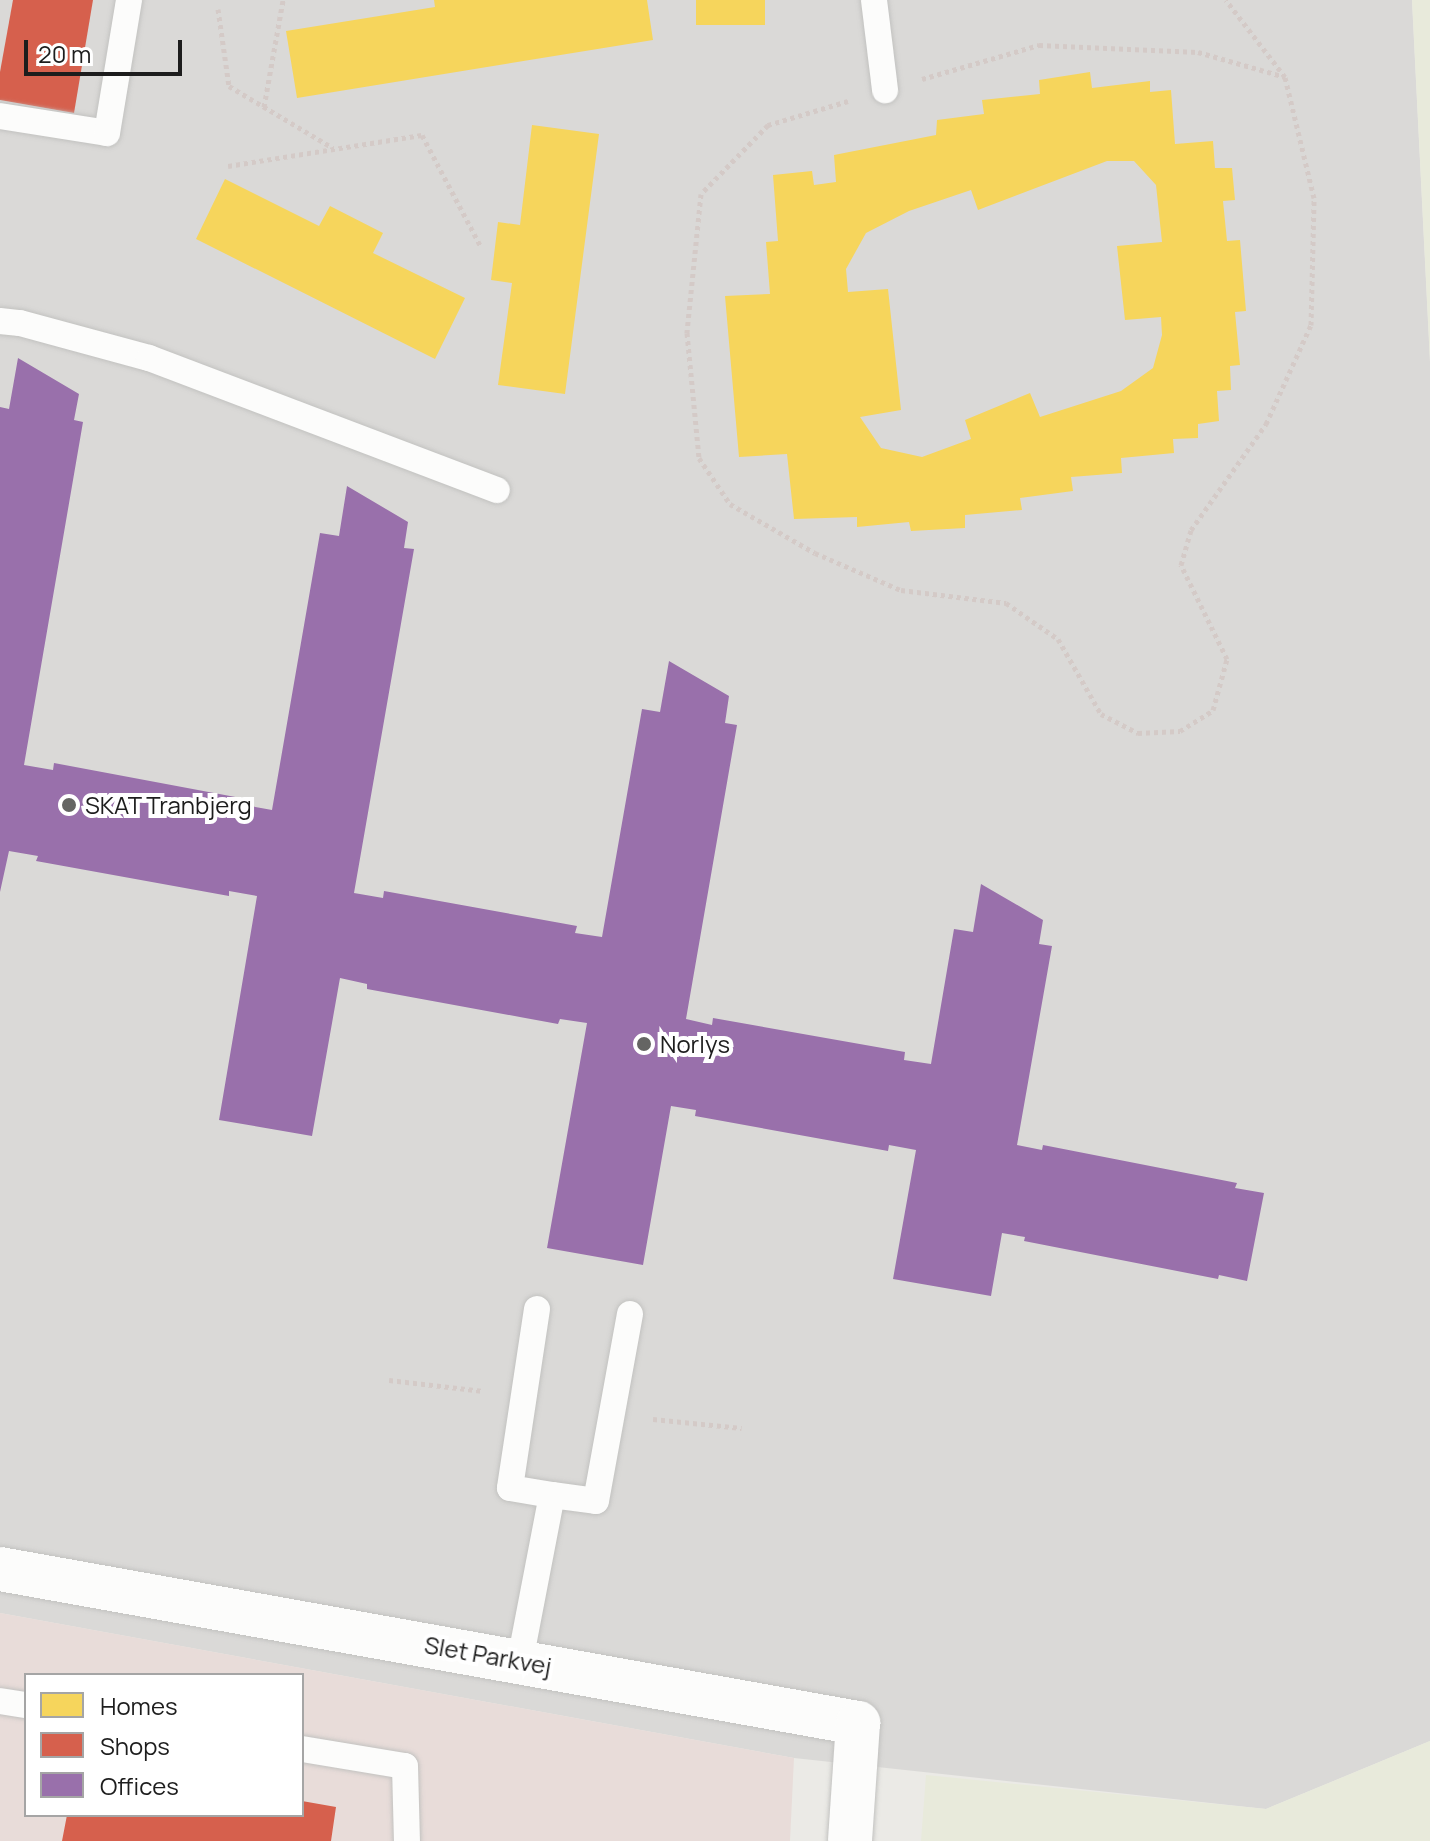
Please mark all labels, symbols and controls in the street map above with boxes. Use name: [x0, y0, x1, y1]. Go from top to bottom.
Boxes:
scale bar: [28, 24, 186, 74]
text: 20 m: [38, 37, 91, 70]
place label: SKAT Tranbjerg: [85, 791, 252, 819]
marker: SKAT Tranbjerg: [60, 796, 78, 814]
place label: Norlys: [660, 1030, 730, 1058]
marker: Norlys: [635, 1035, 653, 1053]
street label: Slet Parkvej: [422, 1630, 554, 1680]
legend: [24, 1673, 304, 1817]
text: Homes: [100, 1689, 178, 1722]
text: Shops: [100, 1729, 170, 1762]
text: Offices: [100, 1769, 179, 1802]

